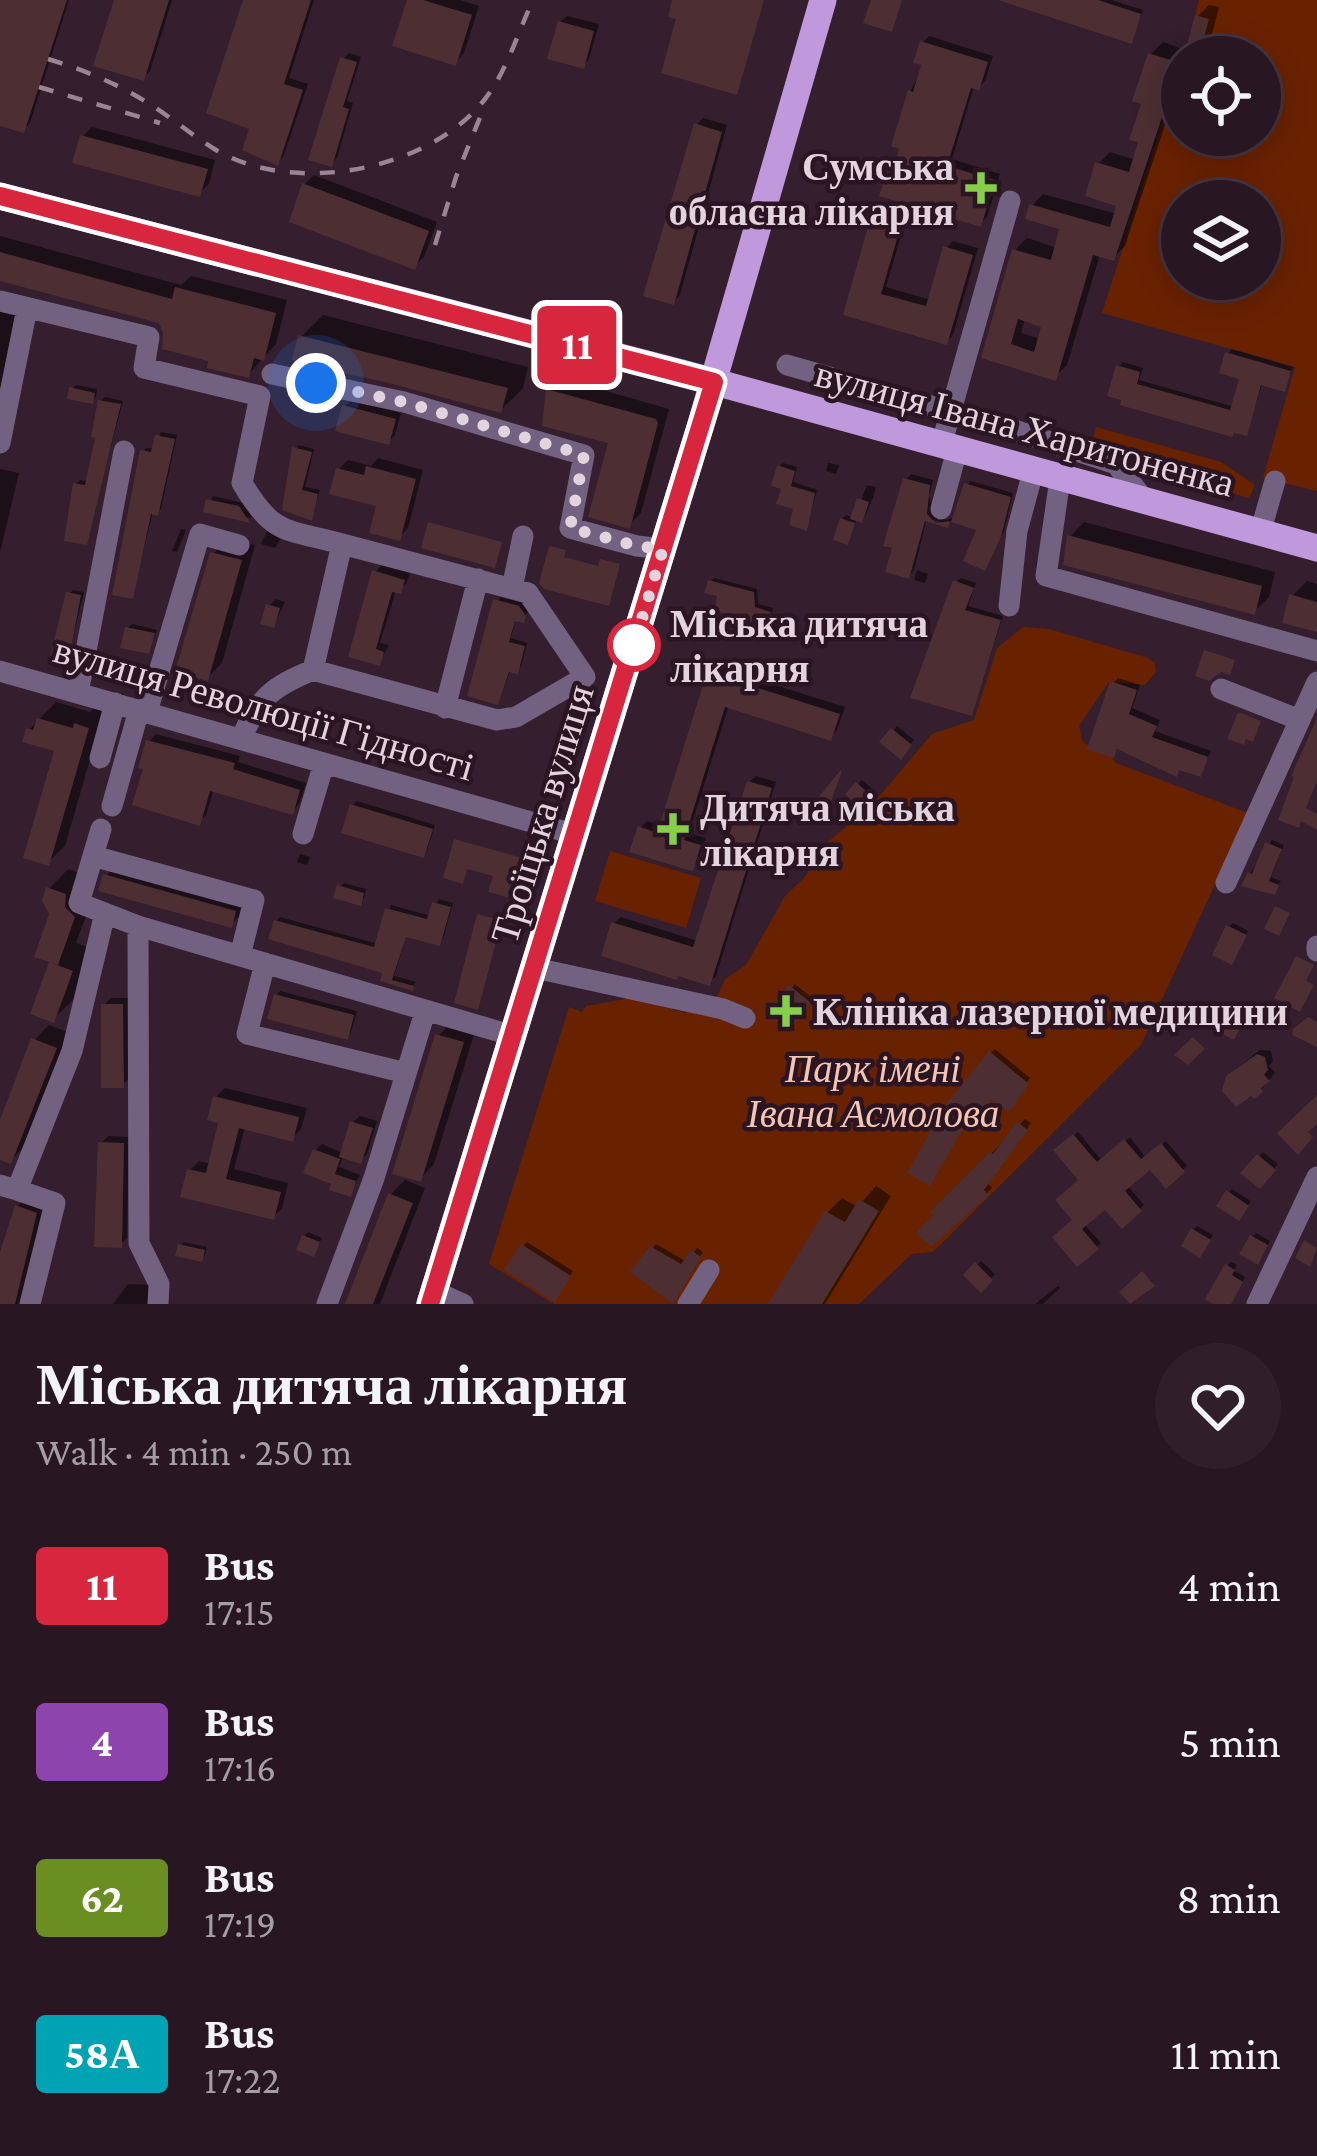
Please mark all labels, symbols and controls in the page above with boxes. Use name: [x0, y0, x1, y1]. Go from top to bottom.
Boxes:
map controls: [1161, 36, 1281, 300]
button: locate: [1161, 36, 1281, 156]
place label: Сумська обласна лікарня: [668, 145, 954, 234]
marker: Сумська обласна лікарня: [965, 172, 997, 204]
button: layers: [1161, 180, 1281, 300]
line badge: 11: [523, 306, 631, 384]
text: 11: [561, 321, 593, 368]
street label: вулиця Івана Харитоненка: [811, 351, 1239, 506]
your location: [286, 353, 346, 413]
place label: Міська дитяча лікарня: [670, 602, 928, 691]
marker: Міська дитяча лікарня: [609, 620, 659, 670]
street label: вулиця Революції Гідності: [49, 627, 479, 790]
street label: Троїцька вулиця: [482, 680, 603, 949]
place label: Дитяча міська лікарня: [700, 786, 955, 875]
marker: Дитяча міська лікарня: [657, 813, 689, 845]
place label: Клініка лазерної медицини: [813, 990, 1288, 1034]
marker: Клініка лазерної медицини: [770, 995, 802, 1027]
park label: Парк імені Івана Асмолова: [746, 1047, 999, 1135]
button: heart: [1155, 1343, 1281, 1469]
text: Міська дитяча лікарня: [36, 1353, 627, 1416]
text: Walk · 4 min · 250 m: [36, 1430, 352, 1473]
text: Bus: [204, 1540, 274, 1590]
text: 4 min: [1177, 1561, 1281, 1611]
text: 11: [86, 1562, 118, 1609]
text: 17:15: [204, 1590, 275, 1633]
text: Bus: [204, 1696, 274, 1746]
text: 5 min: [1179, 1717, 1281, 1767]
text: 4: [91, 1718, 113, 1765]
text: 17:16: [204, 1746, 276, 1789]
text: Bus: [204, 1852, 274, 1902]
text: 8 min: [1176, 1873, 1281, 1923]
text: 62: [80, 1874, 124, 1921]
text: 17:19: [204, 1902, 276, 1945]
text: Bus: [204, 2008, 274, 2058]
text: 11 min: [1171, 2029, 1281, 2079]
text: 58А: [64, 2030, 140, 2077]
text: 17:22: [204, 2058, 280, 2101]

